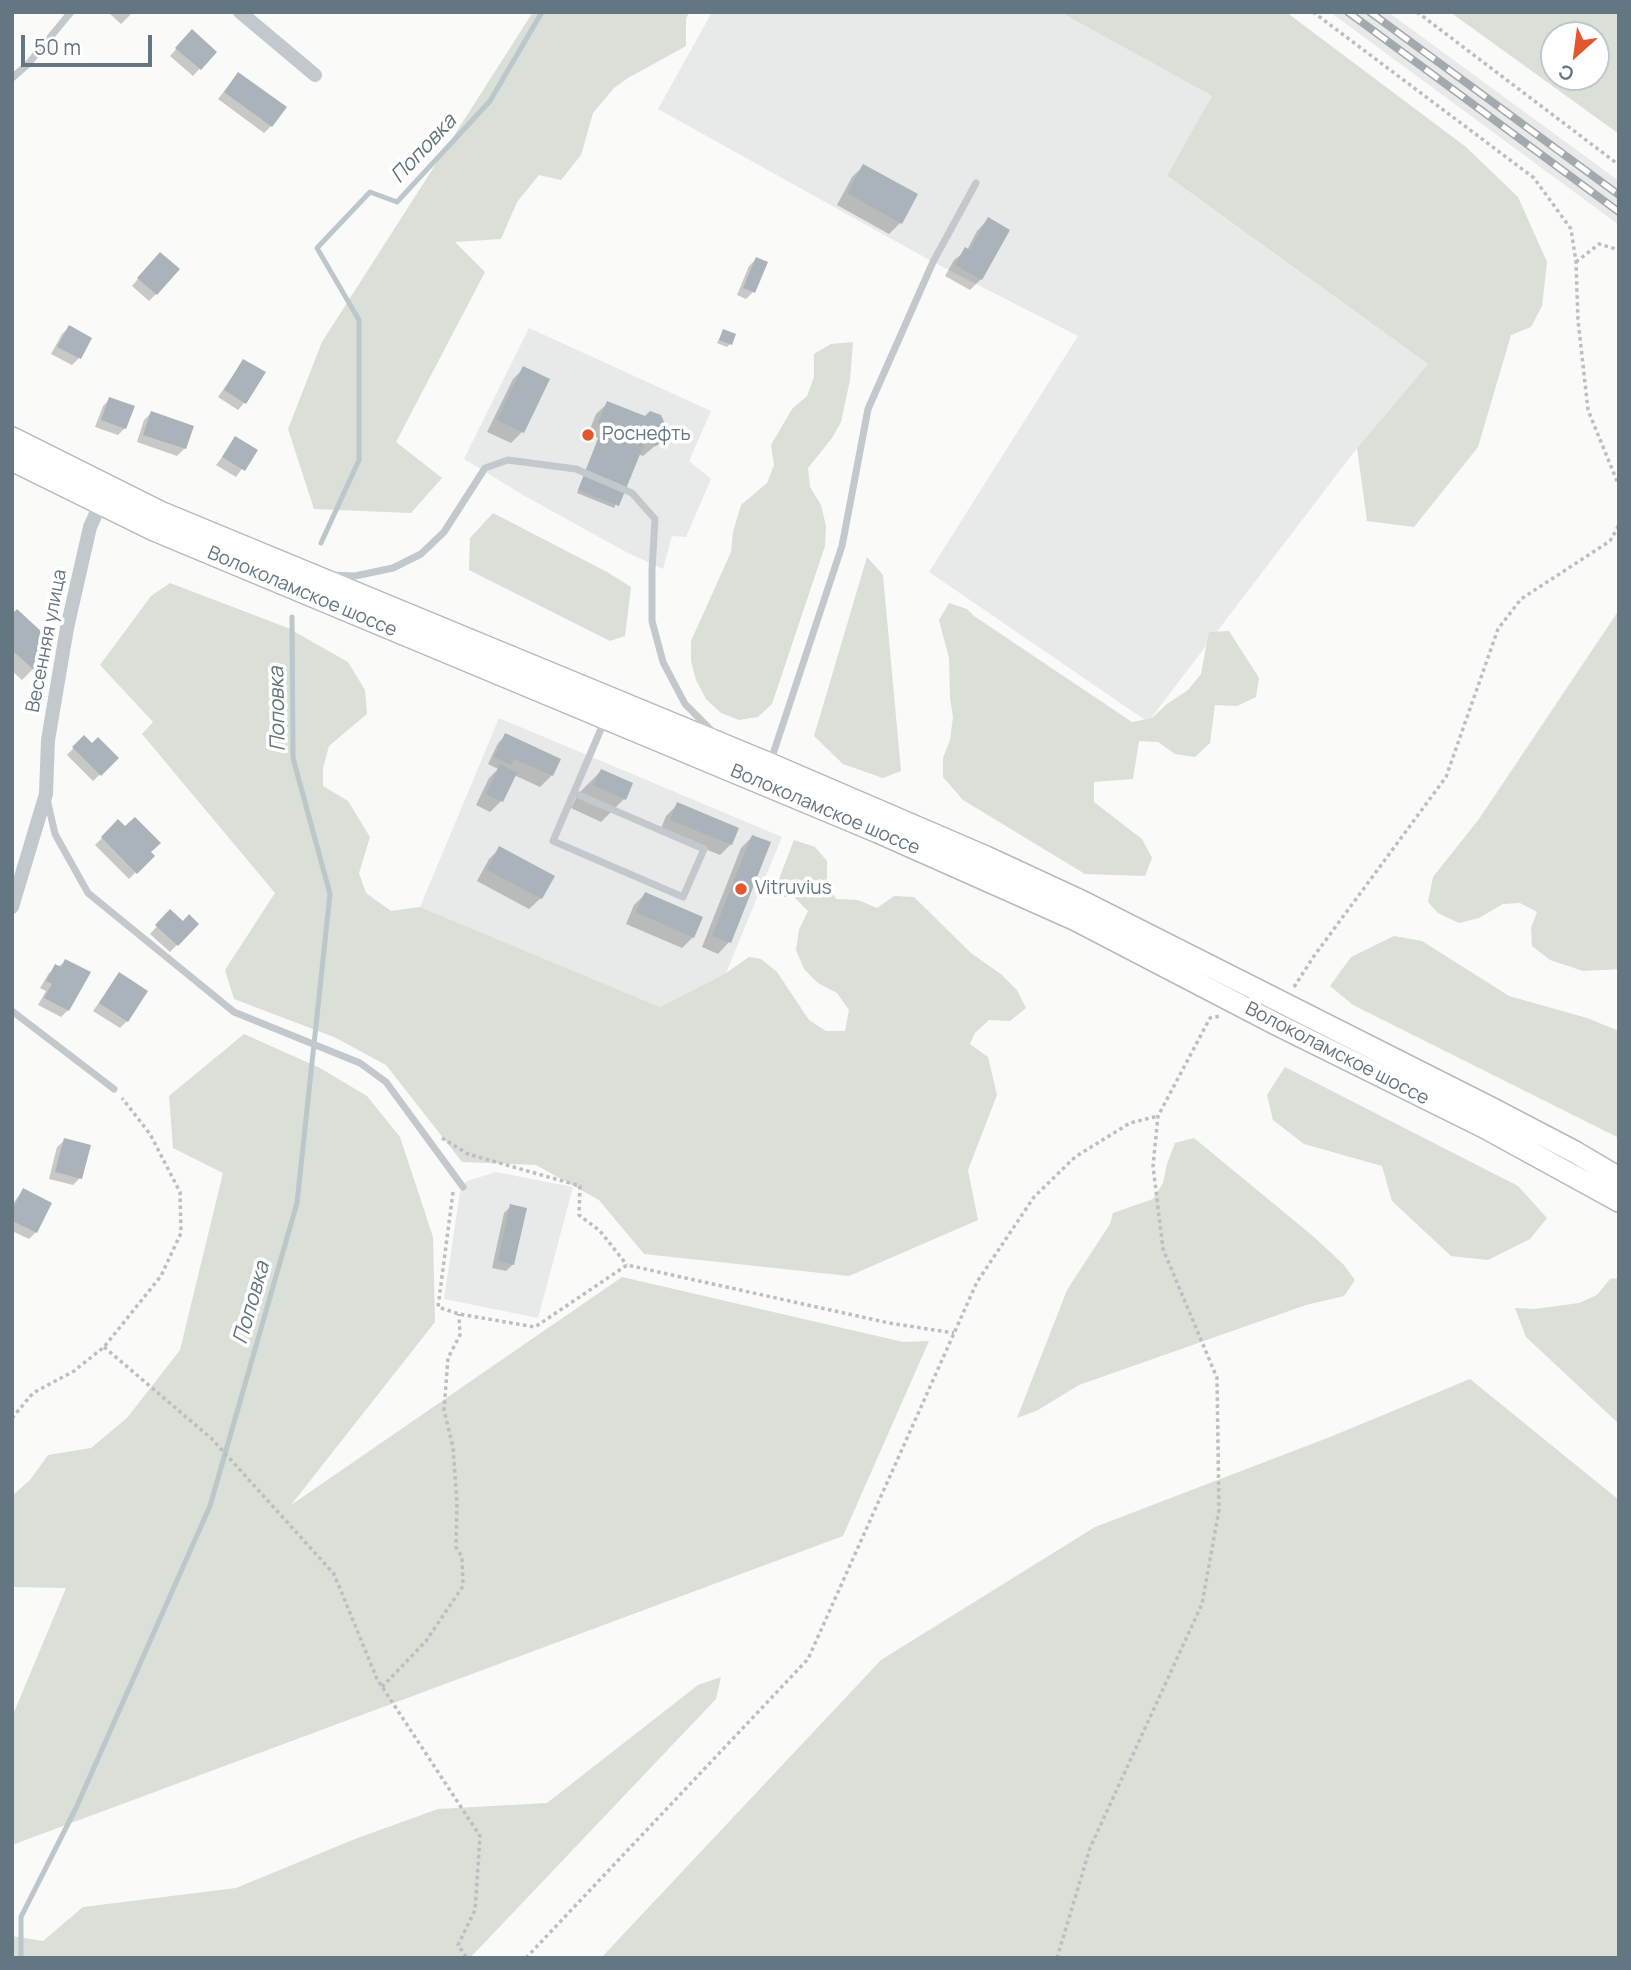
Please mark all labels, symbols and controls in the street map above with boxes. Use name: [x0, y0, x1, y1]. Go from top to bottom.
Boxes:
scale bar: [24, 21, 156, 65]
north arrow: [1540, 21, 1610, 91]
text: 50 m: [34, 33, 81, 61]
text: С: [1554, 58, 1578, 88]
water label: Поповка: [386, 109, 462, 189]
place label: Роснефть: [602, 424, 691, 446]
marker: Роснефть: [580, 427, 596, 443]
street label: Волоколамское шоссе: [204, 542, 400, 642]
street label: Весенняя улица: [22, 568, 72, 714]
water label: Поповка: [265, 666, 291, 752]
street label: Волоколамское шоссе: [727, 760, 923, 860]
place label: Vitruvius: [755, 878, 832, 900]
marker: Vitruvius: [733, 881, 749, 897]
street label: Волоколамское шоссе: [1241, 998, 1433, 1110]
water label: Поповка: [228, 1259, 276, 1347]

